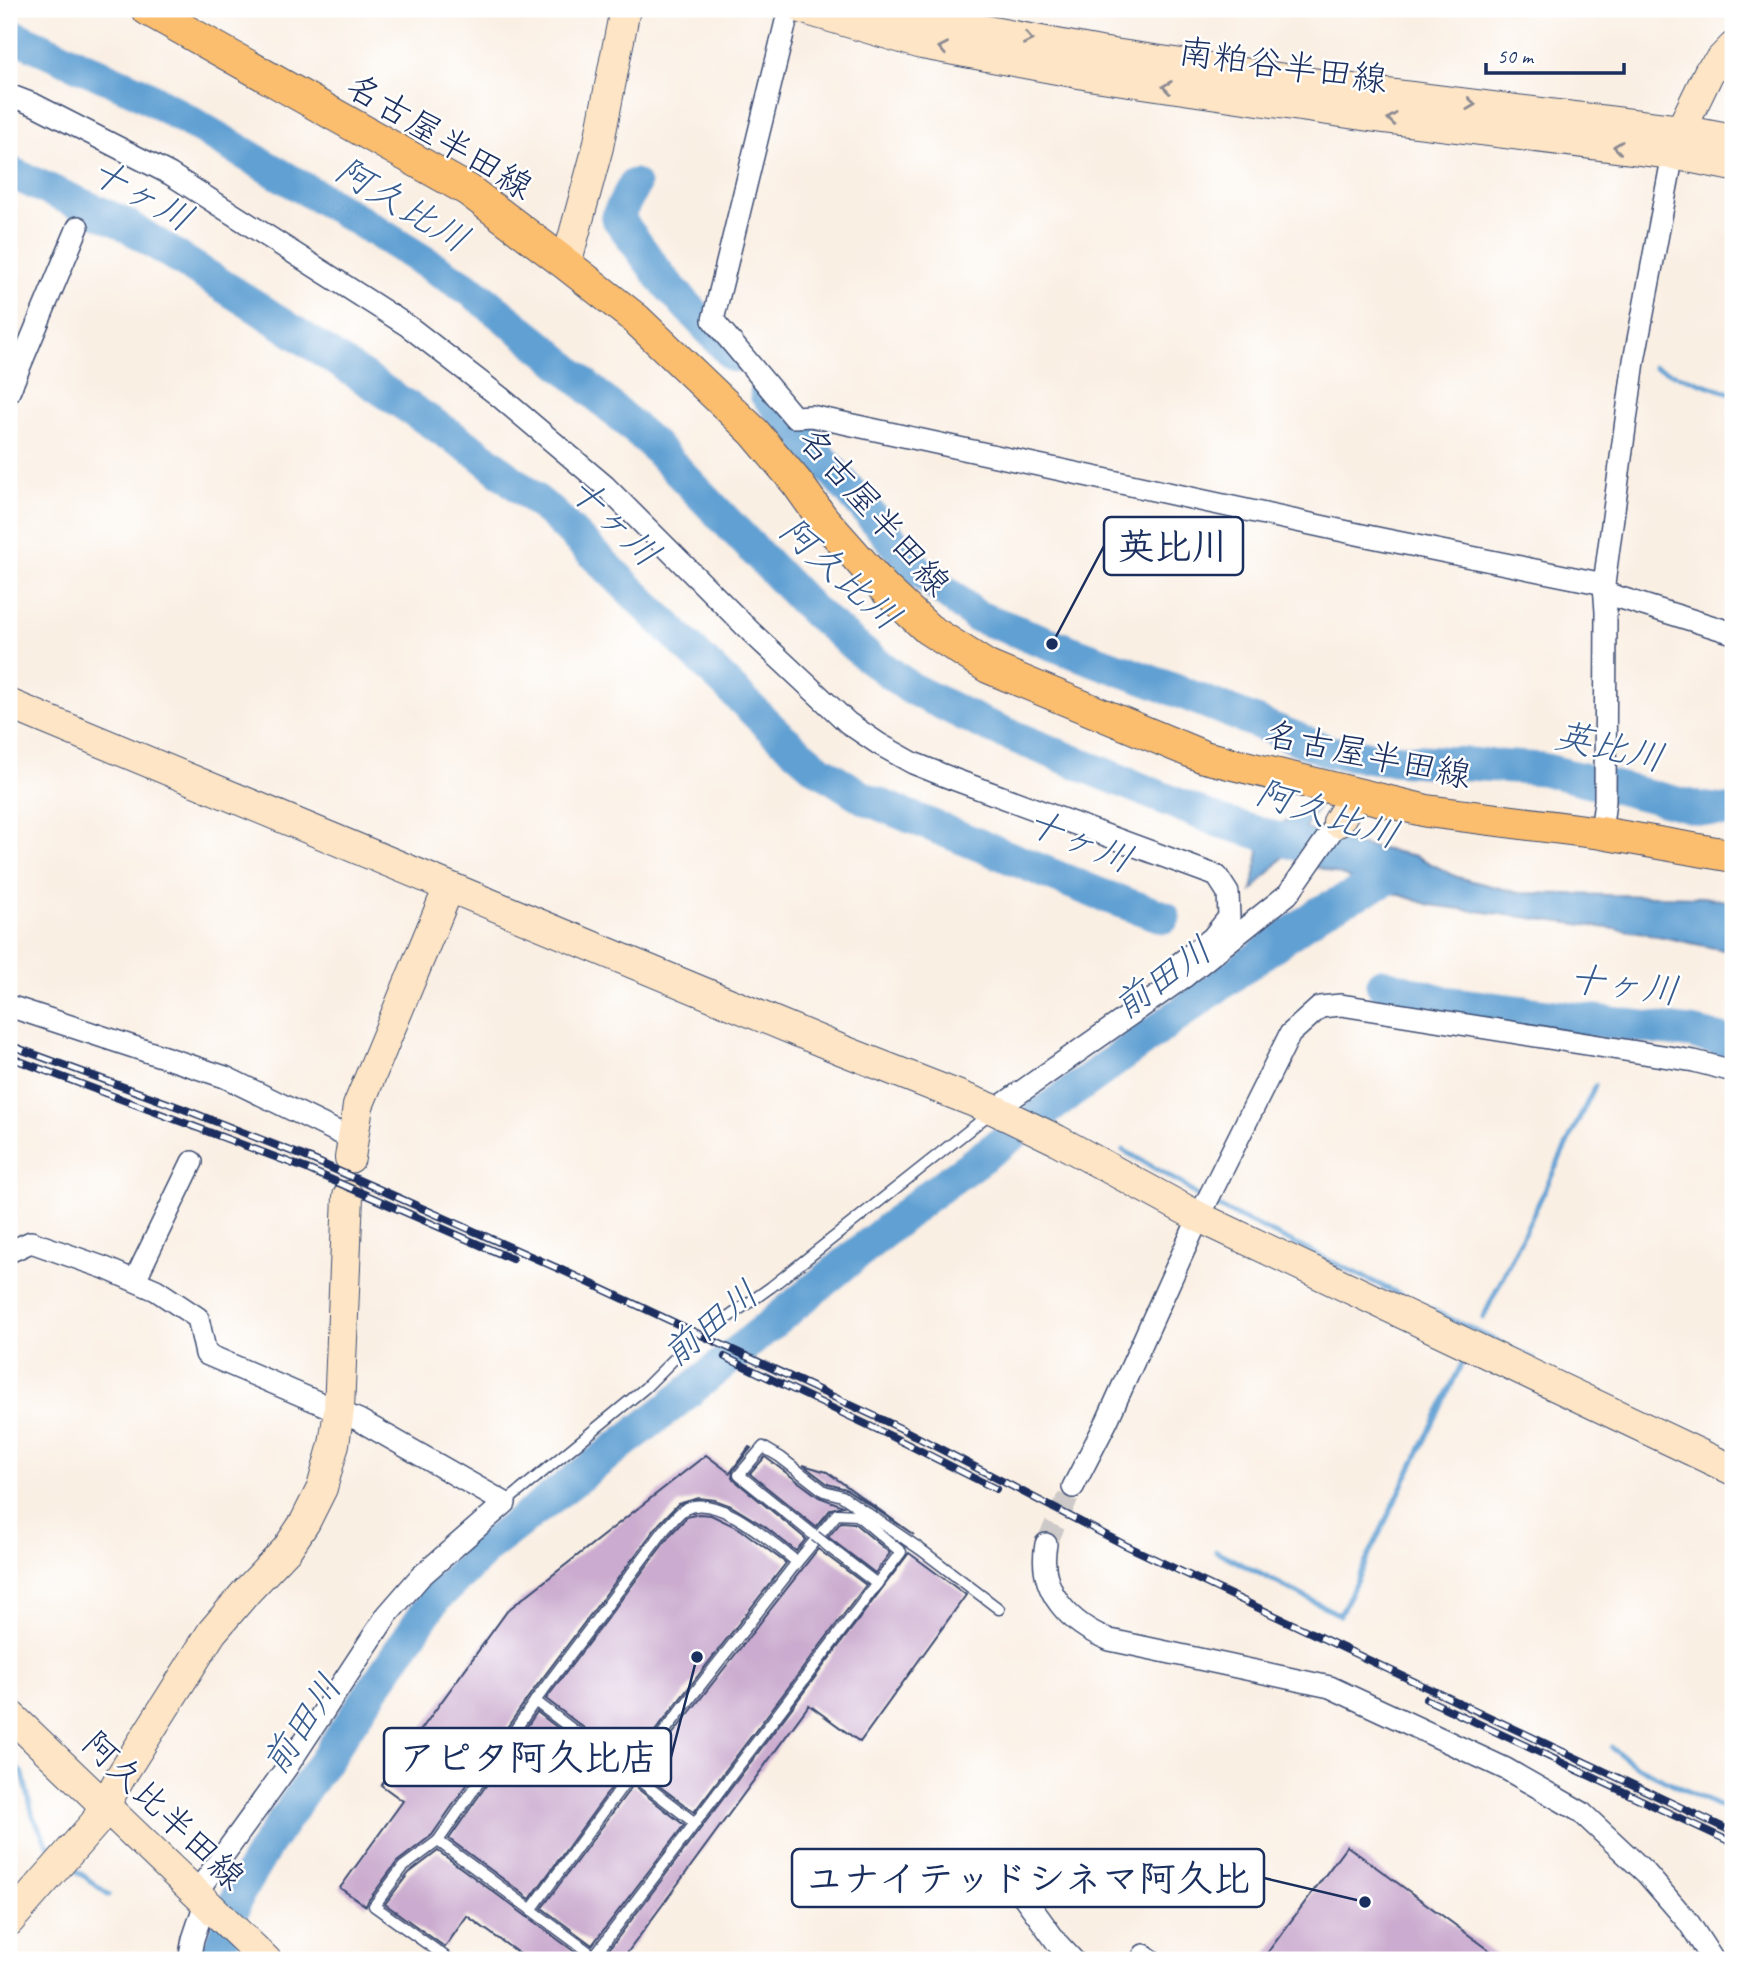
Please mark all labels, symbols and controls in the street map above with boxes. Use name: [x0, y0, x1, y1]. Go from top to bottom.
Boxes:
street label: 南粕谷半田線: [1176, 29, 1390, 102]
one-way arrow: [1022, 31, 1034, 46]
scale bar: [1486, 32, 1625, 76]
one-way arrow: [937, 41, 949, 56]
text: 50 m: [1497, 43, 1535, 69]
street label: 名古屋半田線: [338, 63, 541, 210]
one-way arrow: [1161, 80, 1173, 95]
one-way arrow: [1465, 97, 1477, 112]
one-way arrow: [1386, 112, 1398, 127]
one-way arrow: [1612, 140, 1623, 155]
water label: 阿久比川: [327, 146, 478, 263]
water label: 十ヶ川: [82, 147, 202, 242]
street label: 名古屋半田線: [789, 417, 960, 605]
water label: 十ヶ川: [558, 466, 671, 577]
water label: 阿久比川: [770, 506, 911, 640]
callout: 英比川: [1104, 517, 1243, 575]
text: 英比川: [1118, 523, 1229, 570]
street label: 名古屋半田線: [1261, 711, 1475, 798]
water label: 英比川: [1551, 711, 1669, 782]
water label: 阿久比川: [1250, 768, 1405, 859]
water label: 十ヶ川: [1020, 798, 1140, 883]
water label: 前田川: [1104, 926, 1221, 1029]
water label: 十ヶ川: [1566, 954, 1682, 1015]
water label: 前田川: [652, 1270, 768, 1377]
water label: 前田川: [251, 1665, 352, 1783]
street label: 阿久比半田線: [72, 1721, 255, 1899]
callout: アピタ阿久比店: [384, 1728, 671, 1786]
text: アピタ阿久比店: [399, 1734, 658, 1781]
callout: ユナイテッドシネマ阿久比: [792, 1849, 1264, 1907]
text: ユナイテッドシネマ阿久比: [806, 1855, 1250, 1902]

